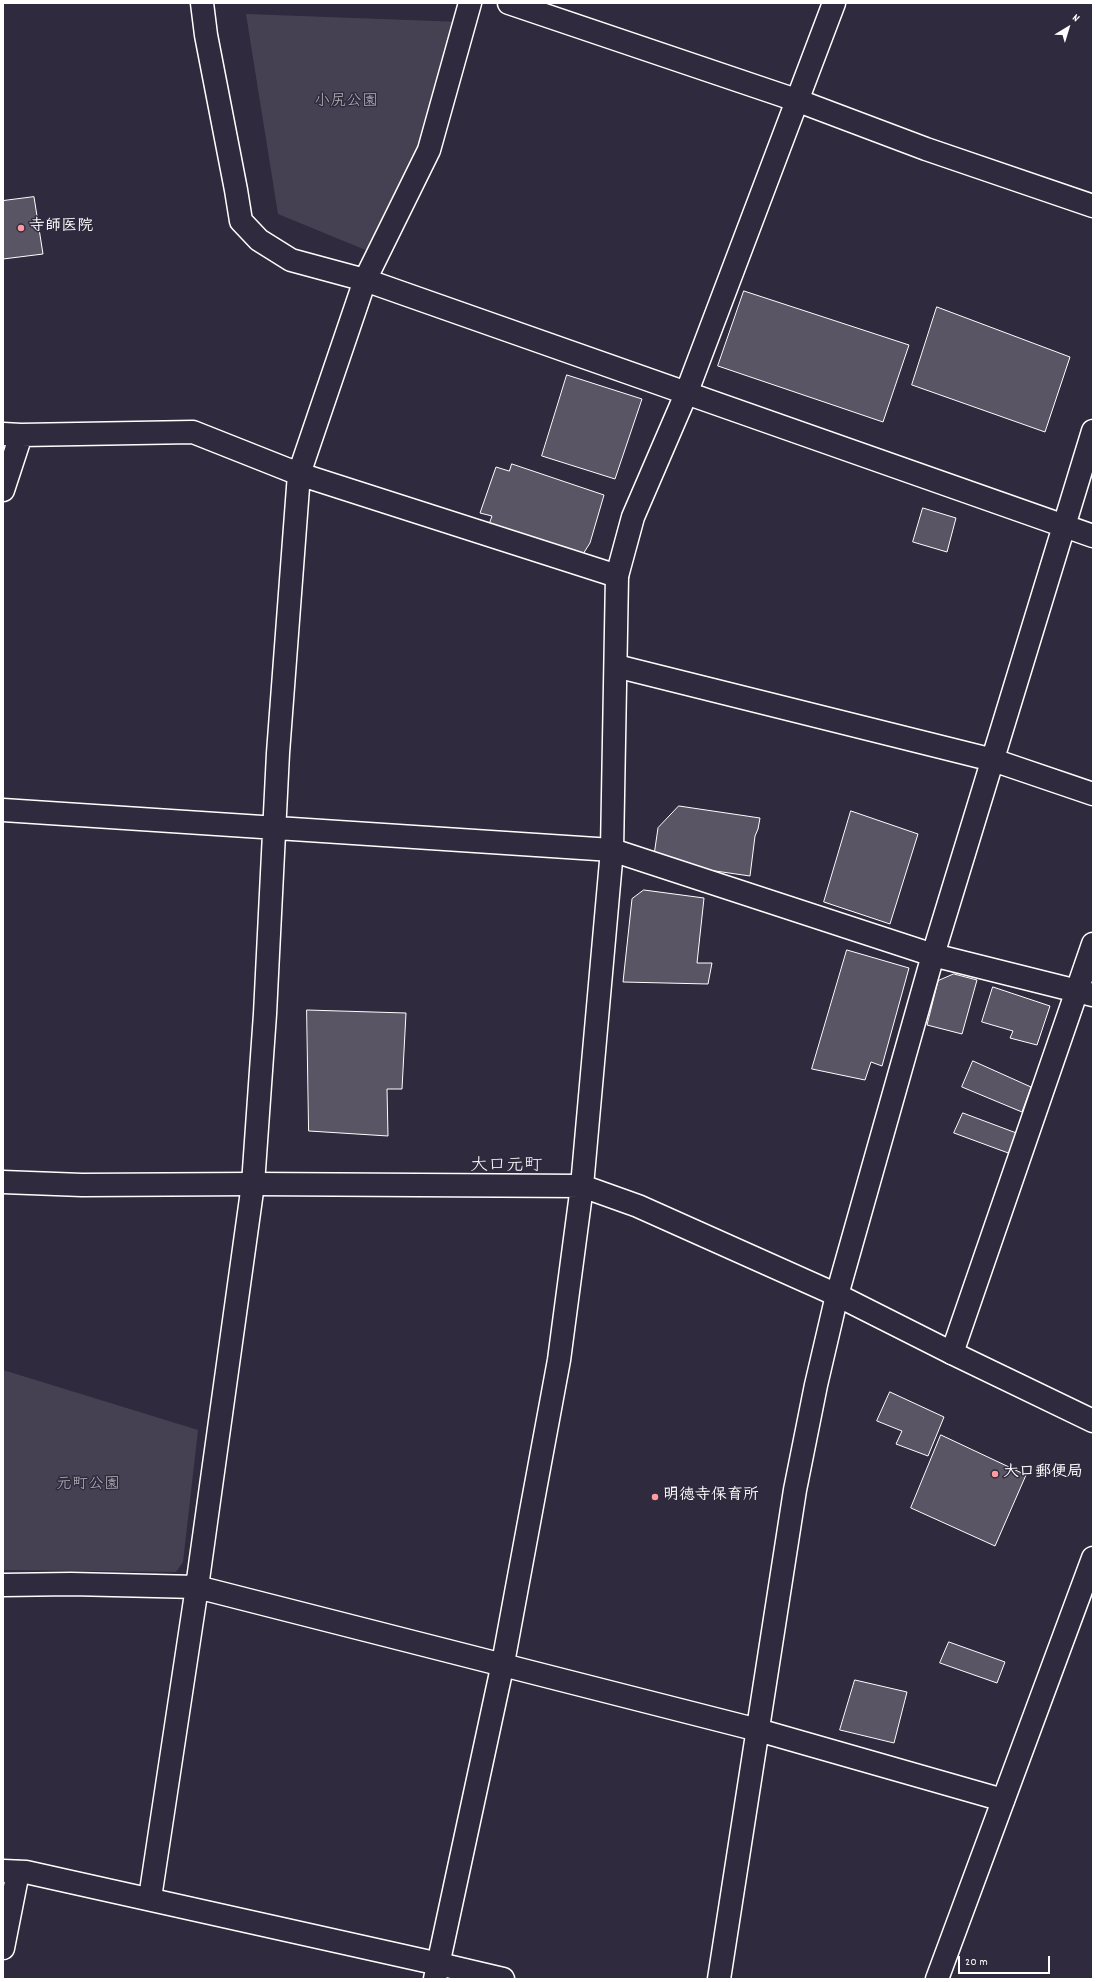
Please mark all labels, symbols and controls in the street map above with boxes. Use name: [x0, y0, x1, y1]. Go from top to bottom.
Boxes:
north arrow: [1048, 8, 1088, 48]
text: N: [1068, 11, 1082, 27]
park label: 小尻公園: [314, 93, 378, 113]
place label: 寺師医院: [29, 218, 93, 238]
marker: 寺師医院: [16, 223, 26, 233]
district label: 大口元町: [470, 1157, 542, 1179]
place label: 大口郵便局: [1003, 1464, 1083, 1484]
marker: 大口郵便局: [990, 1469, 1000, 1479]
park label: 元町公園: [56, 1476, 120, 1496]
place label: 明徳寺保育所: [663, 1487, 759, 1507]
marker: 明徳寺保育所: [650, 1492, 660, 1502]
scale bar: [960, 1948, 1052, 1974]
text: 20 m: [965, 1954, 988, 1971]

